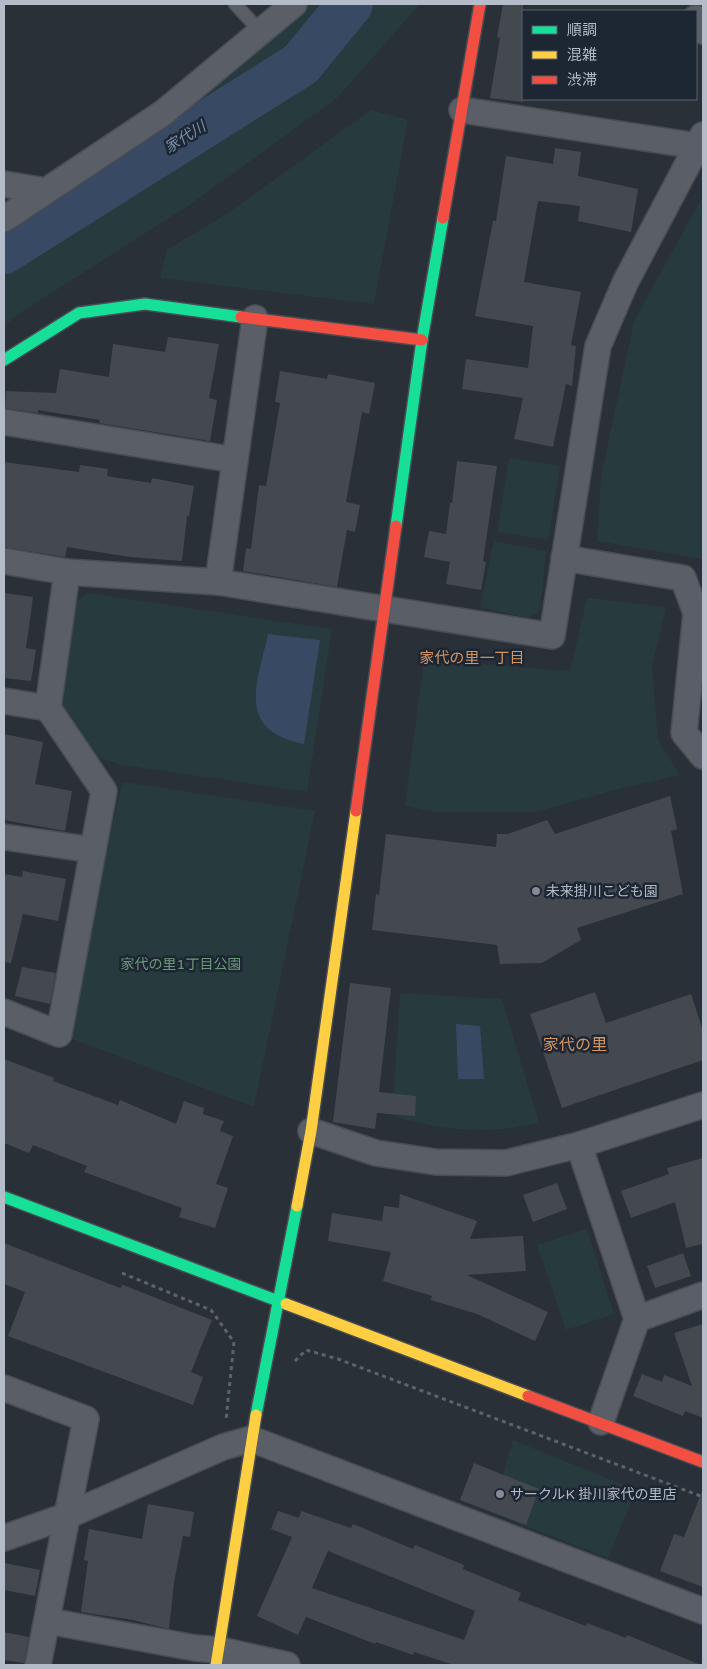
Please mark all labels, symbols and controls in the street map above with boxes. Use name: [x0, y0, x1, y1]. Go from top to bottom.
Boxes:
legend: [522, 10, 697, 100]
text: 順調: [567, 21, 597, 39]
text: 混雑: [567, 46, 597, 64]
text: 渋滞: [567, 71, 597, 89]
water label: 家代川: [161, 116, 211, 157]
district label: 家代の里一丁目: [419, 649, 525, 667]
place label: 未来掛川こども園: [546, 883, 658, 900]
marker: 未来掛川こども園: [530, 885, 542, 897]
park label: 家代の里1丁目公園: [121, 956, 241, 973]
district label: 家代の里: [543, 1035, 607, 1055]
place label: サークルK 掛川家代の里店: [510, 1486, 677, 1503]
marker: サークルK 掛川家代の里店: [494, 1488, 506, 1500]

